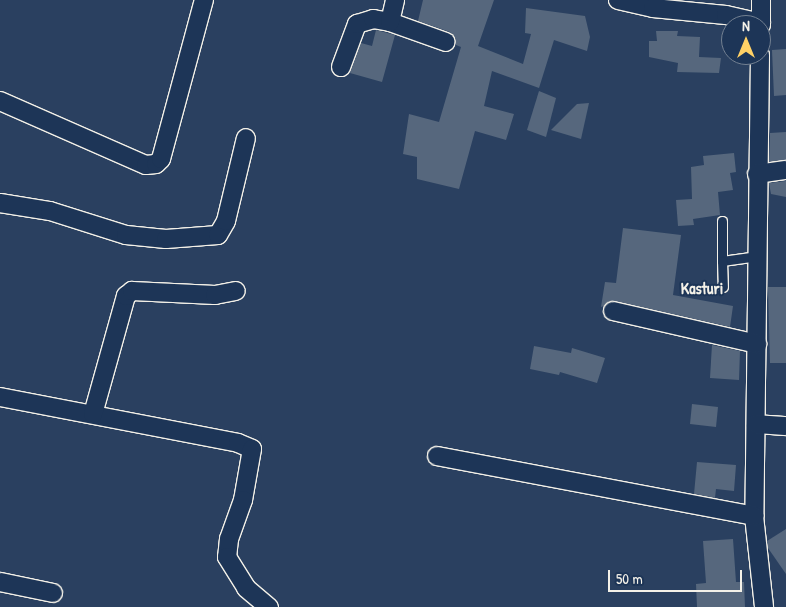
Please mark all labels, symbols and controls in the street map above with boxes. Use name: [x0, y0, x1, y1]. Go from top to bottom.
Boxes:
north arrow: [721, 15, 771, 65]
text: N: [742, 16, 750, 35]
district label: Kasturi: [681, 278, 723, 298]
scale bar: [611, 560, 745, 592]
text: 50 m: [616, 568, 643, 589]

